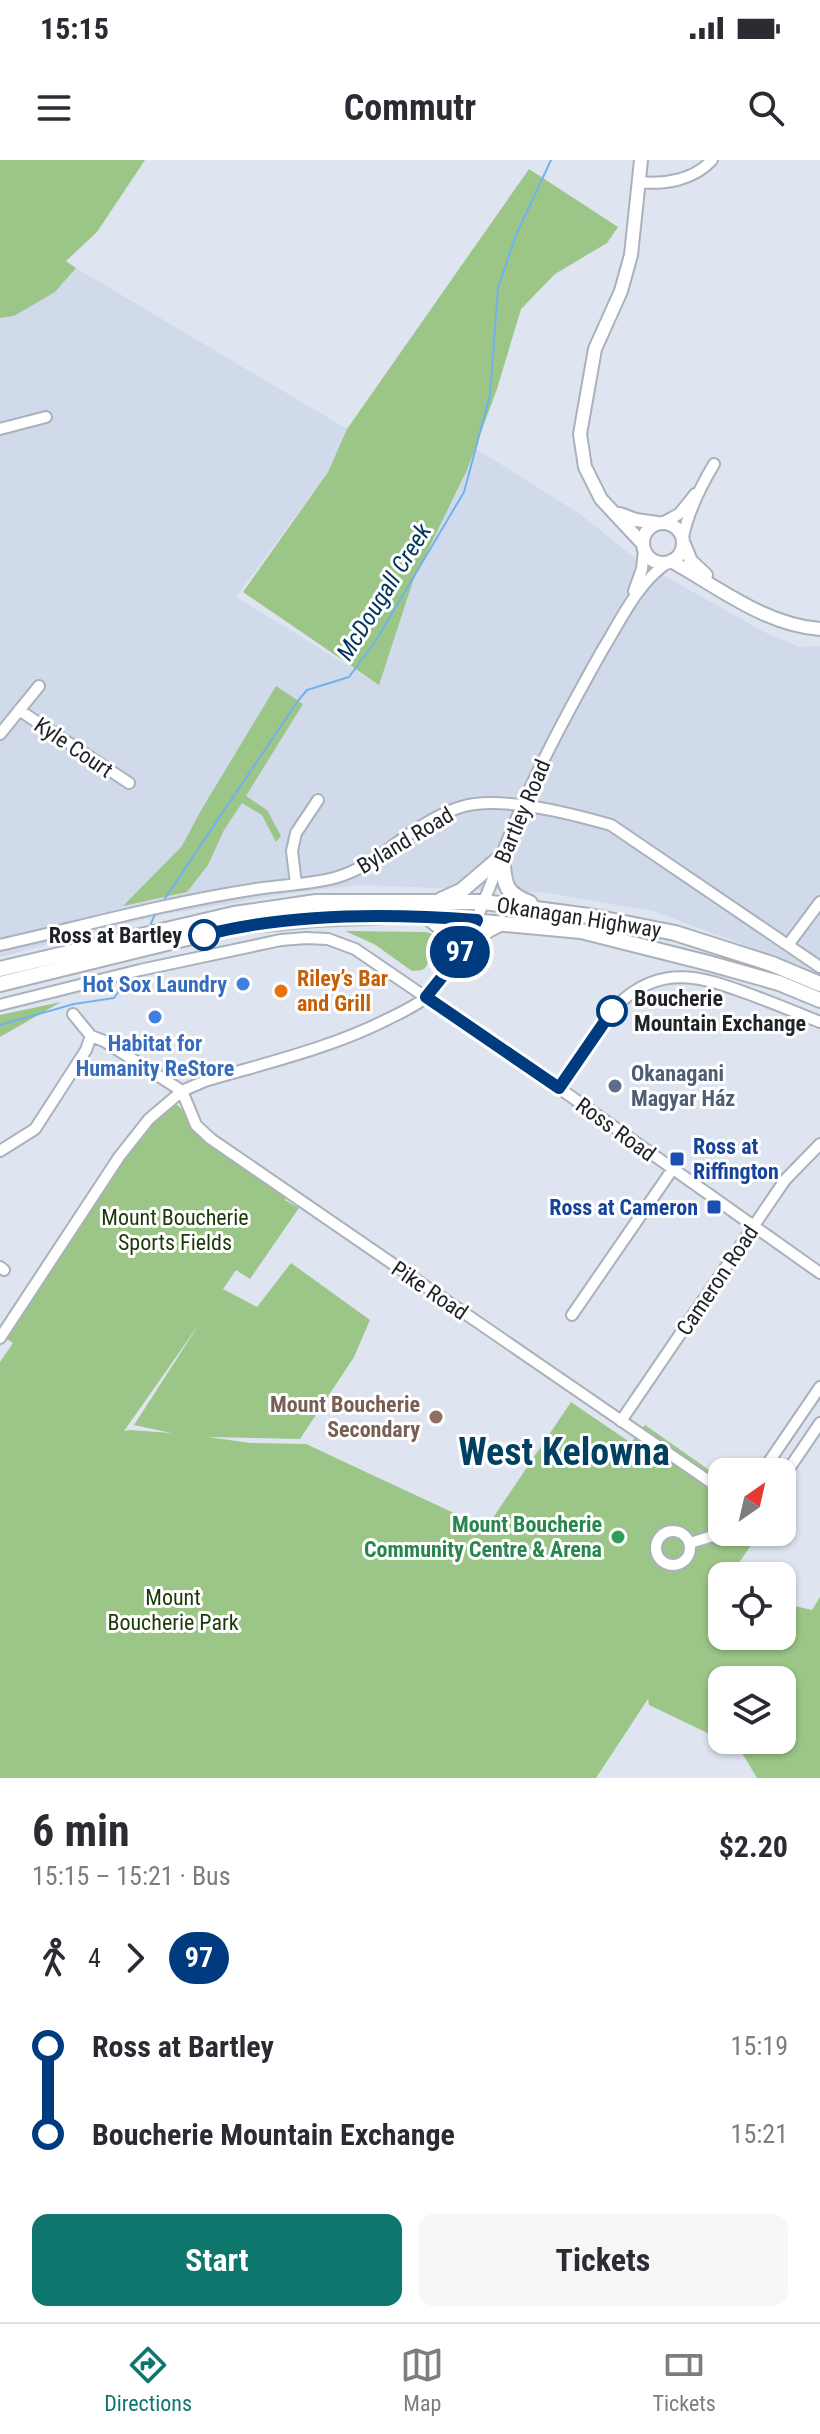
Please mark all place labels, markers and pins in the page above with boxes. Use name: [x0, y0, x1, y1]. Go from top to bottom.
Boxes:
marker: Ross at Bartley: [189, 920, 219, 950]
place label: Ross at Bartley: [49, 923, 182, 948]
place label: Riley’s Bar and Grill: [297, 966, 388, 1016]
place label: Hot Sox Laundry: [82, 972, 227, 997]
marker: Hot Sox Laundry: [234, 975, 252, 993]
marker: Riley’s Bar and Grill: [272, 982, 290, 1000]
place label: Boucherie Mountain Exchange: [634, 986, 806, 1036]
marker: Boucherie Mountain Exchange: [597, 996, 627, 1026]
marker: Habitat for Humanity ReStore: [146, 1008, 164, 1026]
place label: Habitat for Humanity ReStore: [76, 1031, 234, 1081]
place label: Okanagani Magyar Ház: [631, 1061, 735, 1111]
marker: Okanagani Magyar Ház: [606, 1077, 624, 1095]
place label: Ross at Riffington: [693, 1134, 779, 1184]
marker: Ross at Riffington: [668, 1150, 686, 1168]
place label: Ross at Cameron: [549, 1195, 698, 1220]
marker: Ross at Cameron: [705, 1198, 723, 1216]
place label: Mount Boucherie Secondary: [270, 1392, 420, 1442]
marker: Mount Boucherie Secondary: [427, 1408, 445, 1426]
place label: Mount Boucherie Community Centre & Arena: [364, 1512, 602, 1562]
marker: Mount Boucherie Community Centre & Arena: [609, 1528, 627, 1546]

